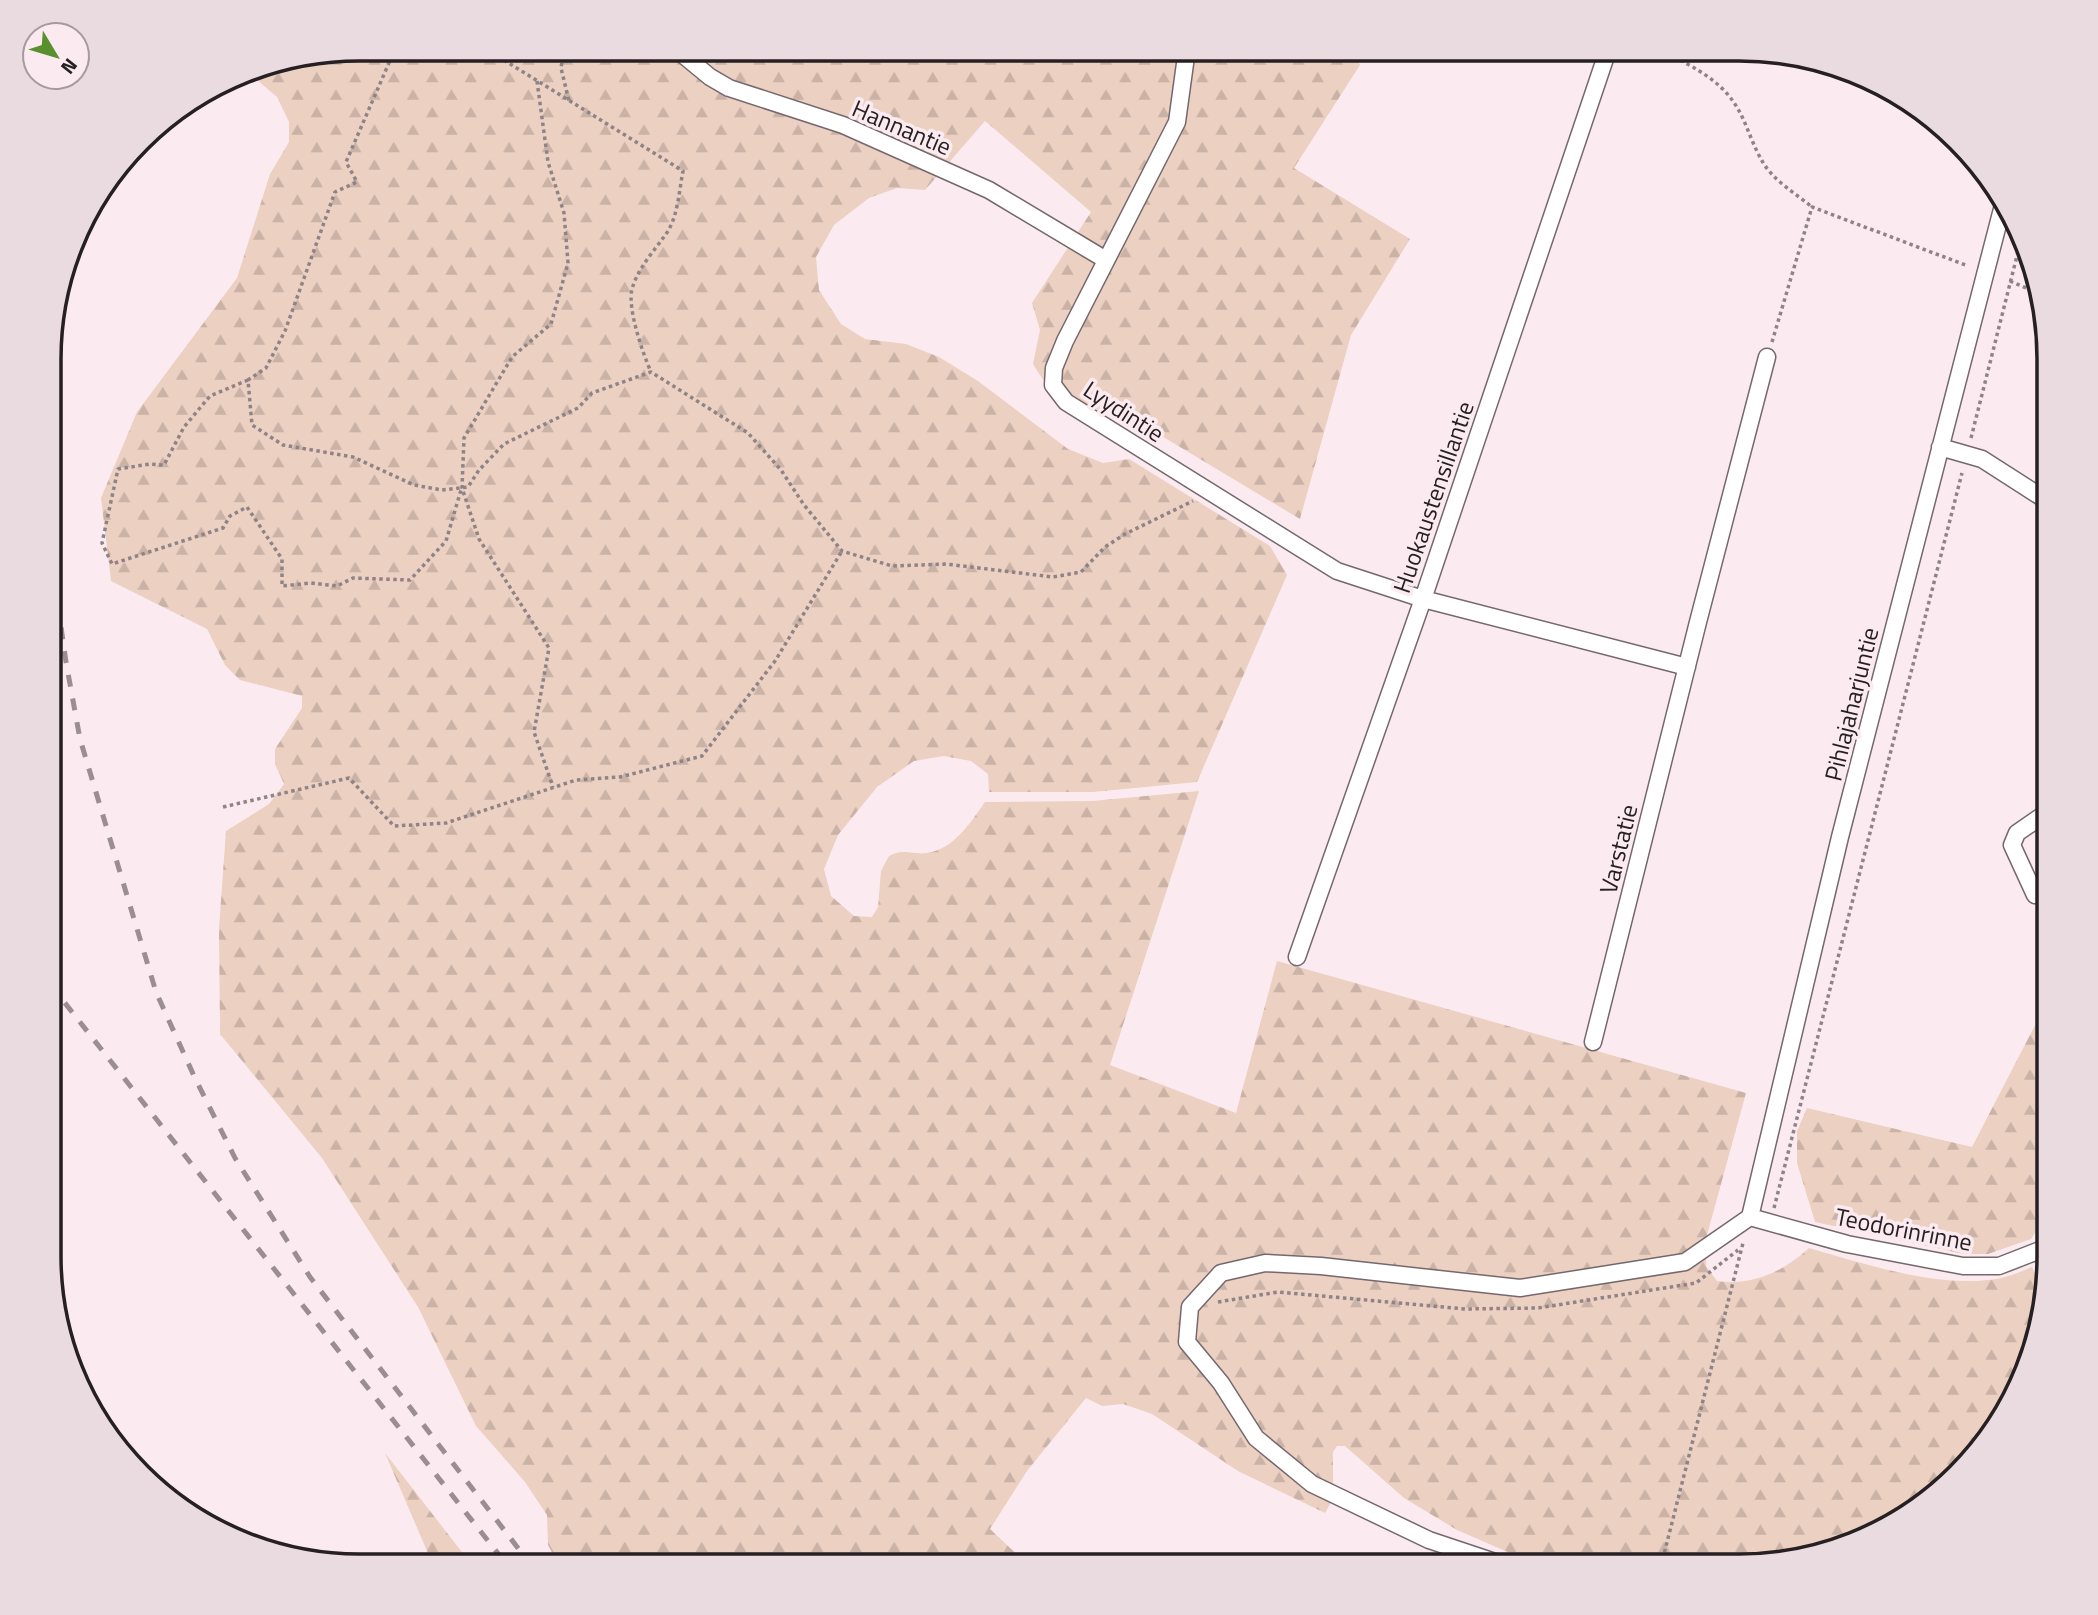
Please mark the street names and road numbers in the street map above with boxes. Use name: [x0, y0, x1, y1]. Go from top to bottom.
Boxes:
street label: Hannantie: [847, 90, 957, 164]
street label: Lyydintie: [1076, 371, 1172, 451]
street label: Huokaustensillantie: [1383, 396, 1483, 598]
street label: Pihlajaharjuntie: [1815, 623, 1887, 785]
street label: Varstatie: [1590, 800, 1646, 898]
street label: Teodorinrinne: [1833, 1198, 1975, 1260]

